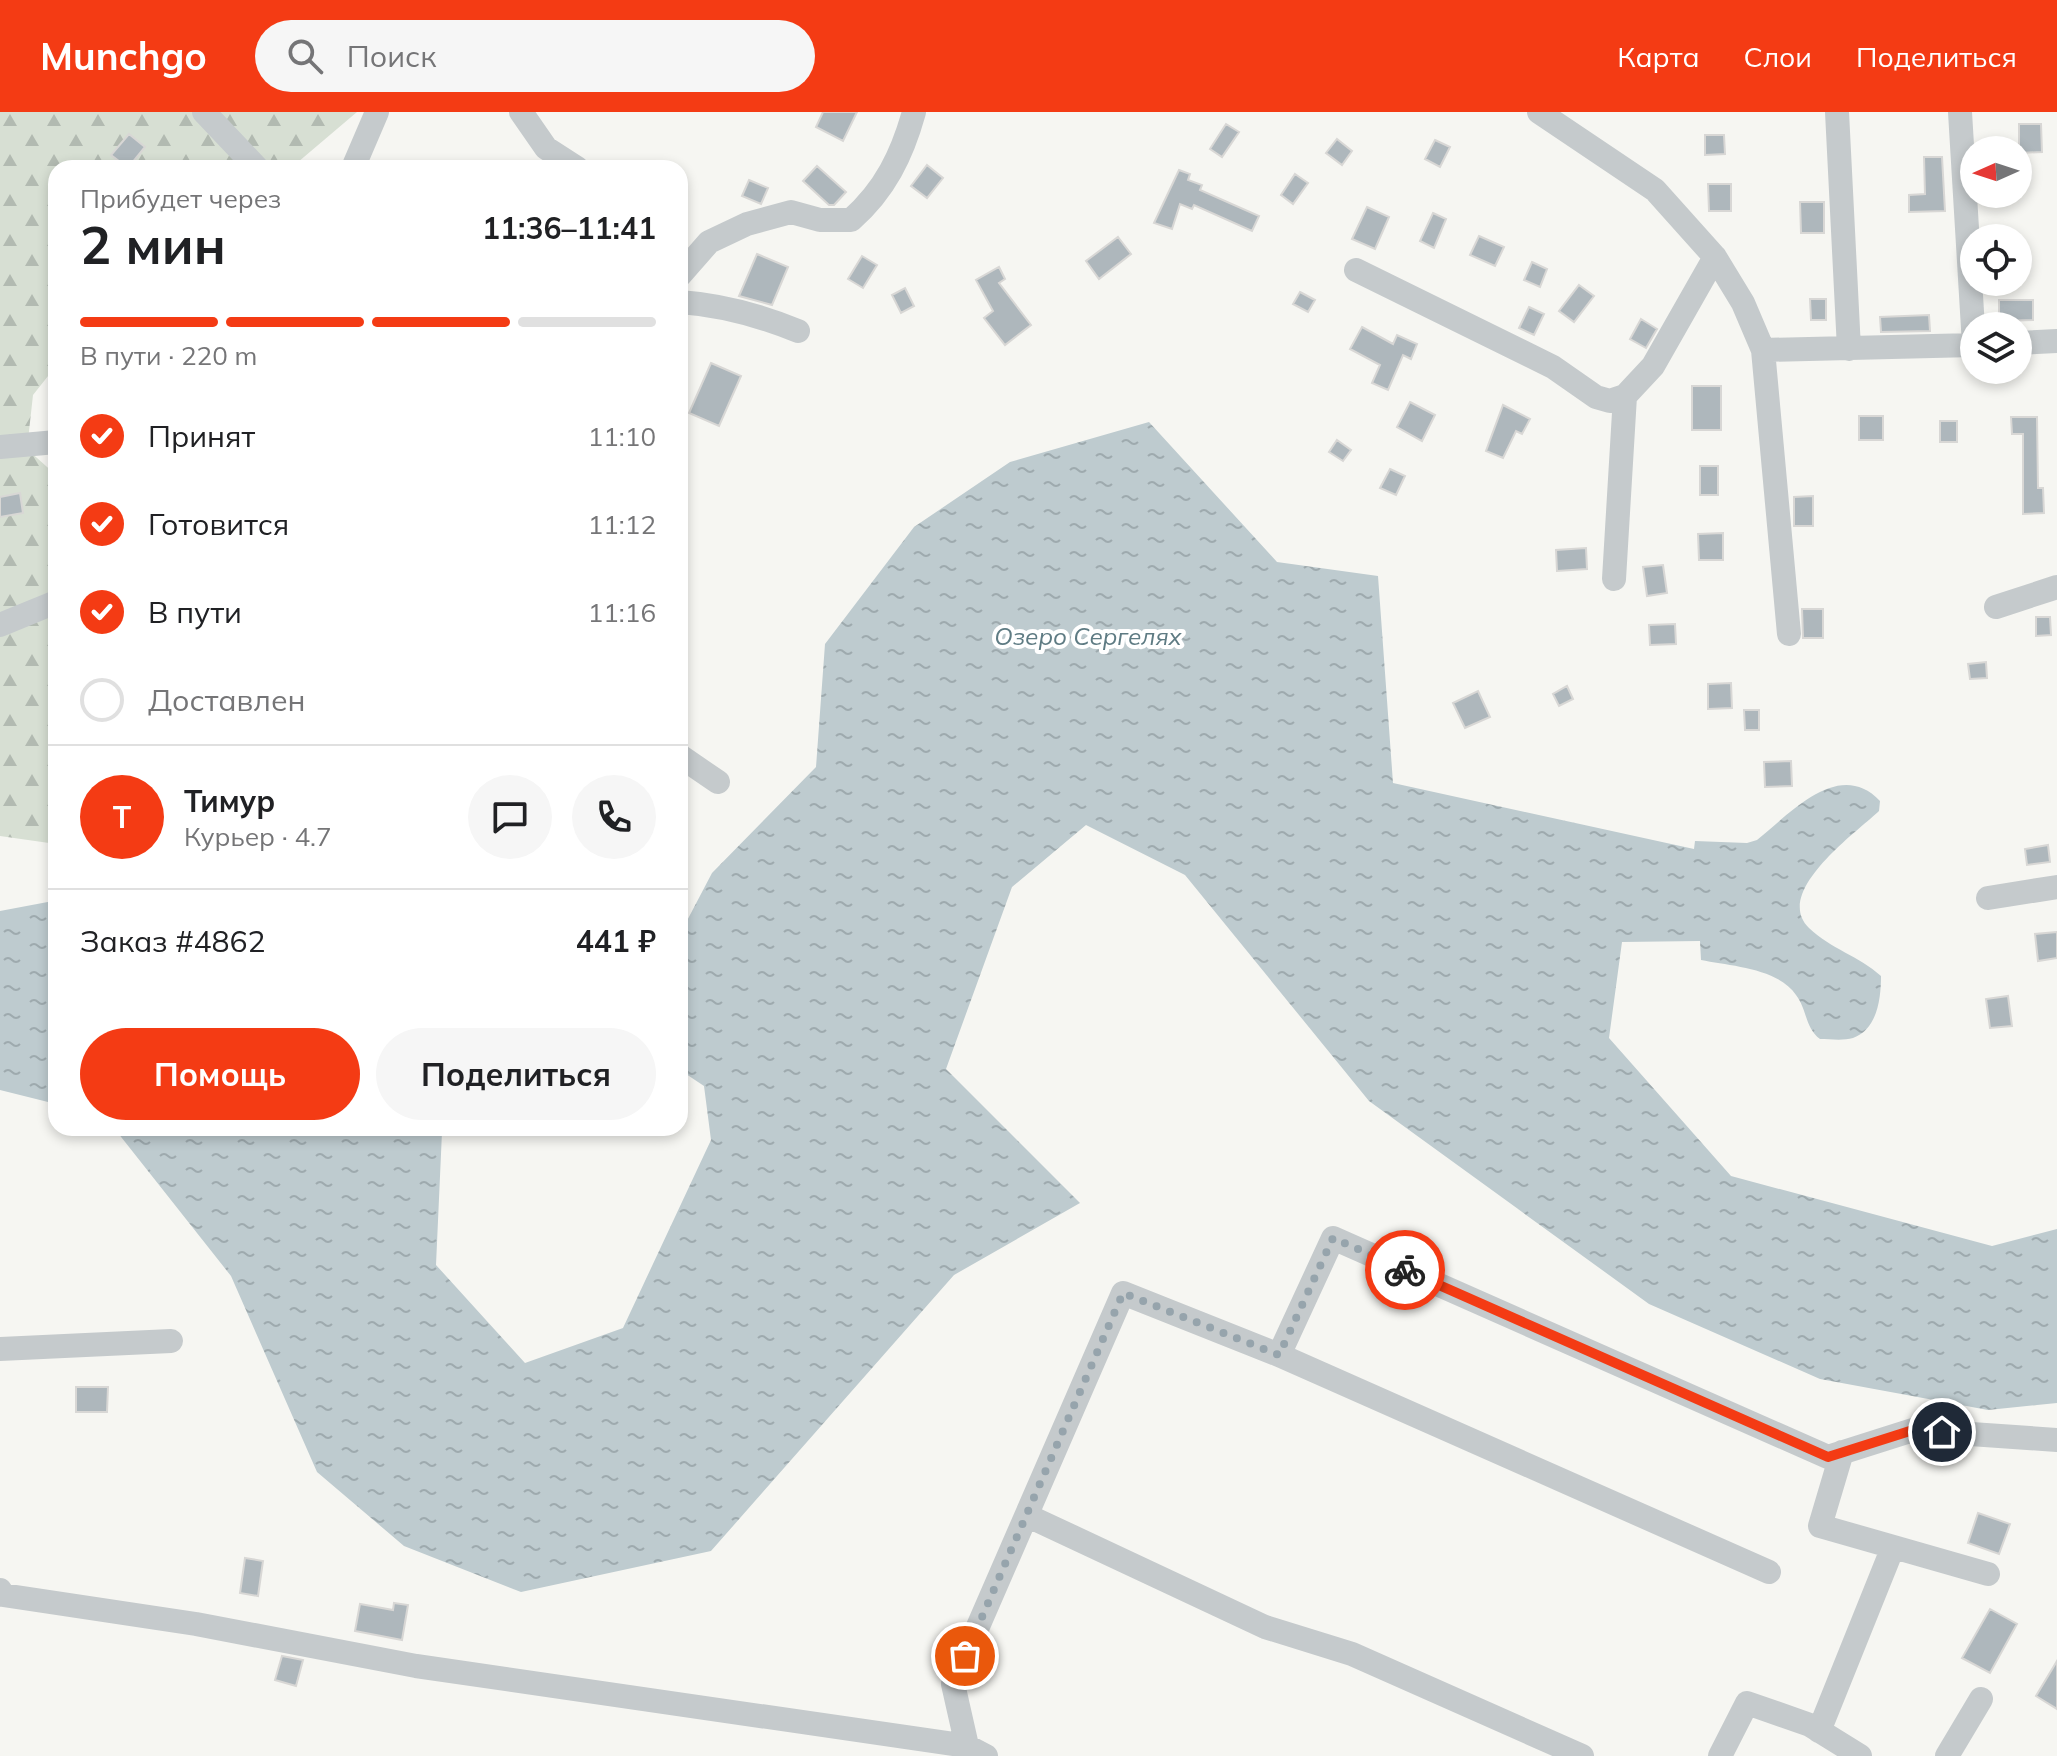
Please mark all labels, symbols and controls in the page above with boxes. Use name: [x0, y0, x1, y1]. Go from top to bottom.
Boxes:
search box: [255, 20, 815, 92]
text: Munchgo: [40, 32, 207, 80]
icon: search: [283, 34, 327, 78]
text: Поиск: [347, 37, 436, 75]
text: Карта: [1617, 39, 1700, 74]
text: Слои: [1744, 39, 1812, 74]
text: Поделиться: [1856, 39, 2017, 74]
north arrow: [1960, 136, 2032, 208]
map controls: [1960, 136, 2032, 384]
text: Прибудет через: [80, 182, 281, 215]
text: 11:36–11:41: [482, 209, 656, 247]
text: 2 мин: [80, 212, 226, 277]
button: locate: [1960, 224, 2032, 296]
button: layers: [1960, 312, 2032, 384]
text: В пути · 220 m: [80, 339, 257, 372]
icon: check: [80, 414, 124, 458]
text: Принят: [148, 417, 255, 455]
text: 11:10: [588, 420, 656, 453]
icon: check: [80, 502, 124, 546]
text: Готовится: [148, 505, 289, 543]
text: 11:12: [588, 508, 656, 541]
icon: check: [80, 590, 124, 634]
text: В пути: [148, 593, 242, 631]
text: 11:16: [588, 596, 656, 629]
water label: Озеро Сергелях: [994, 621, 1183, 651]
text: Доставлен: [148, 681, 306, 719]
button: chat: [468, 775, 552, 859]
button: phone: [572, 775, 656, 859]
text: Тимур: [184, 782, 275, 820]
text: Т: [113, 798, 131, 836]
text: Курьер · 4.7: [184, 820, 332, 853]
text: Заказ #4862: [80, 922, 265, 960]
text: 441 ₽: [576, 922, 656, 960]
button: Помощь: [80, 1028, 360, 1120]
button: Поделиться: [376, 1028, 656, 1120]
courier: [1365, 1230, 1445, 1310]
icon: bike: [1383, 1248, 1427, 1292]
pin: [1908, 1398, 1976, 1466]
icon: home: [1920, 1410, 1964, 1454]
pin: [931, 1622, 999, 1690]
icon: bag: [943, 1634, 987, 1678]

